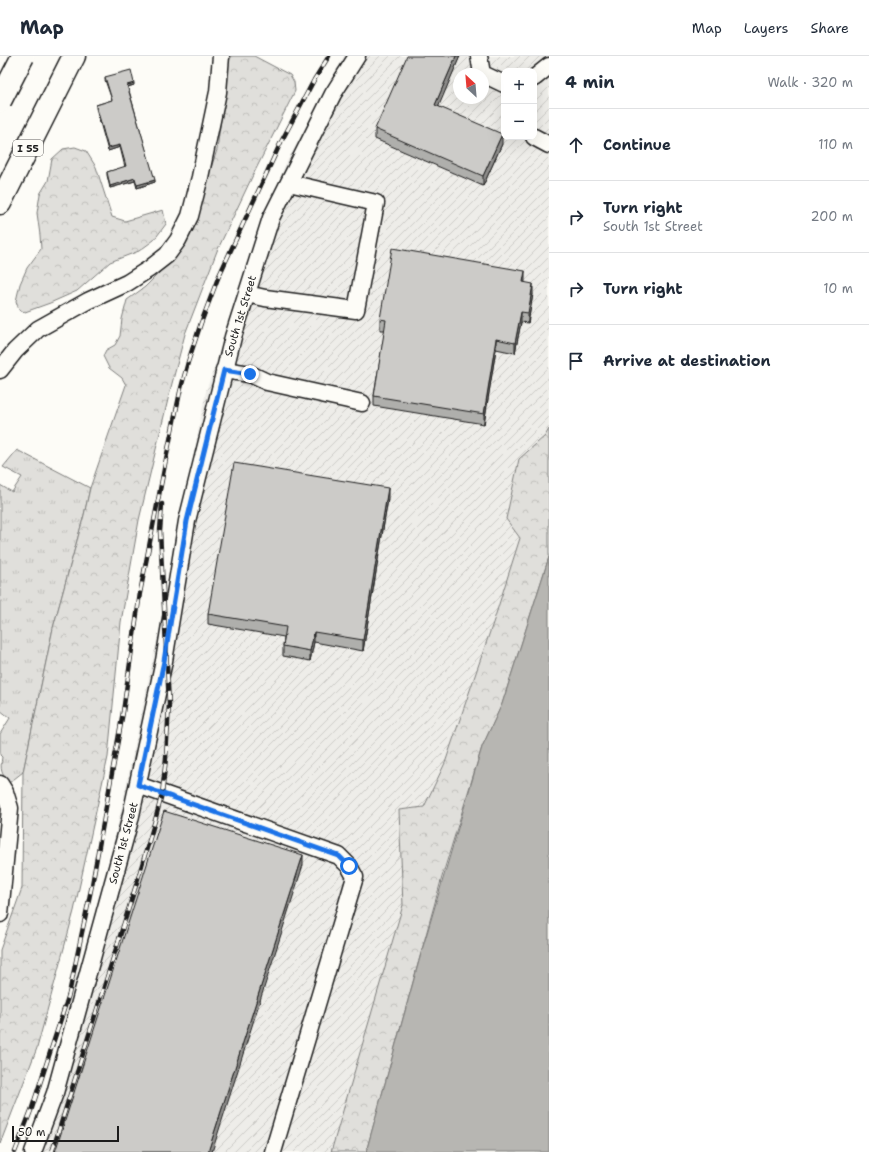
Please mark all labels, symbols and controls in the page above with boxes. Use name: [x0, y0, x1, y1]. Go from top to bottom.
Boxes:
text: Map: [20, 15, 64, 40]
text: Map: [692, 19, 722, 37]
text: Layers: [744, 19, 788, 37]
text: Share: [810, 19, 849, 37]
north arrow: [453, 68, 489, 104]
map controls: [501, 68, 537, 140]
button: +: [501, 68, 537, 104]
text: 4 min: [565, 71, 615, 93]
text: Walk · 320 m: [767, 74, 853, 91]
button: −: [501, 104, 537, 140]
icon: ahead: [565, 134, 587, 156]
text: Continue: [603, 135, 671, 155]
text: 110 m: [818, 136, 853, 153]
road number: I 55: [13, 140, 43, 156]
text: Turn right: [603, 198, 683, 218]
icon: right: [565, 206, 587, 228]
text: 200 m: [811, 208, 853, 225]
text: South 1st Street: [603, 218, 703, 235]
street label: South 1st Street: [221, 273, 260, 359]
icon: right: [565, 278, 587, 300]
text: Turn right: [603, 279, 683, 299]
text: 10 m: [823, 280, 853, 297]
icon: arrive: [565, 350, 587, 372]
text: Arrive at destination: [603, 351, 771, 371]
route end: [241, 365, 259, 383]
street label: South 1st Street: [105, 800, 142, 886]
route start: [340, 857, 358, 875]
scale bar: [12, 1124, 119, 1143]
text: 50 m: [18, 1125, 46, 1140]

